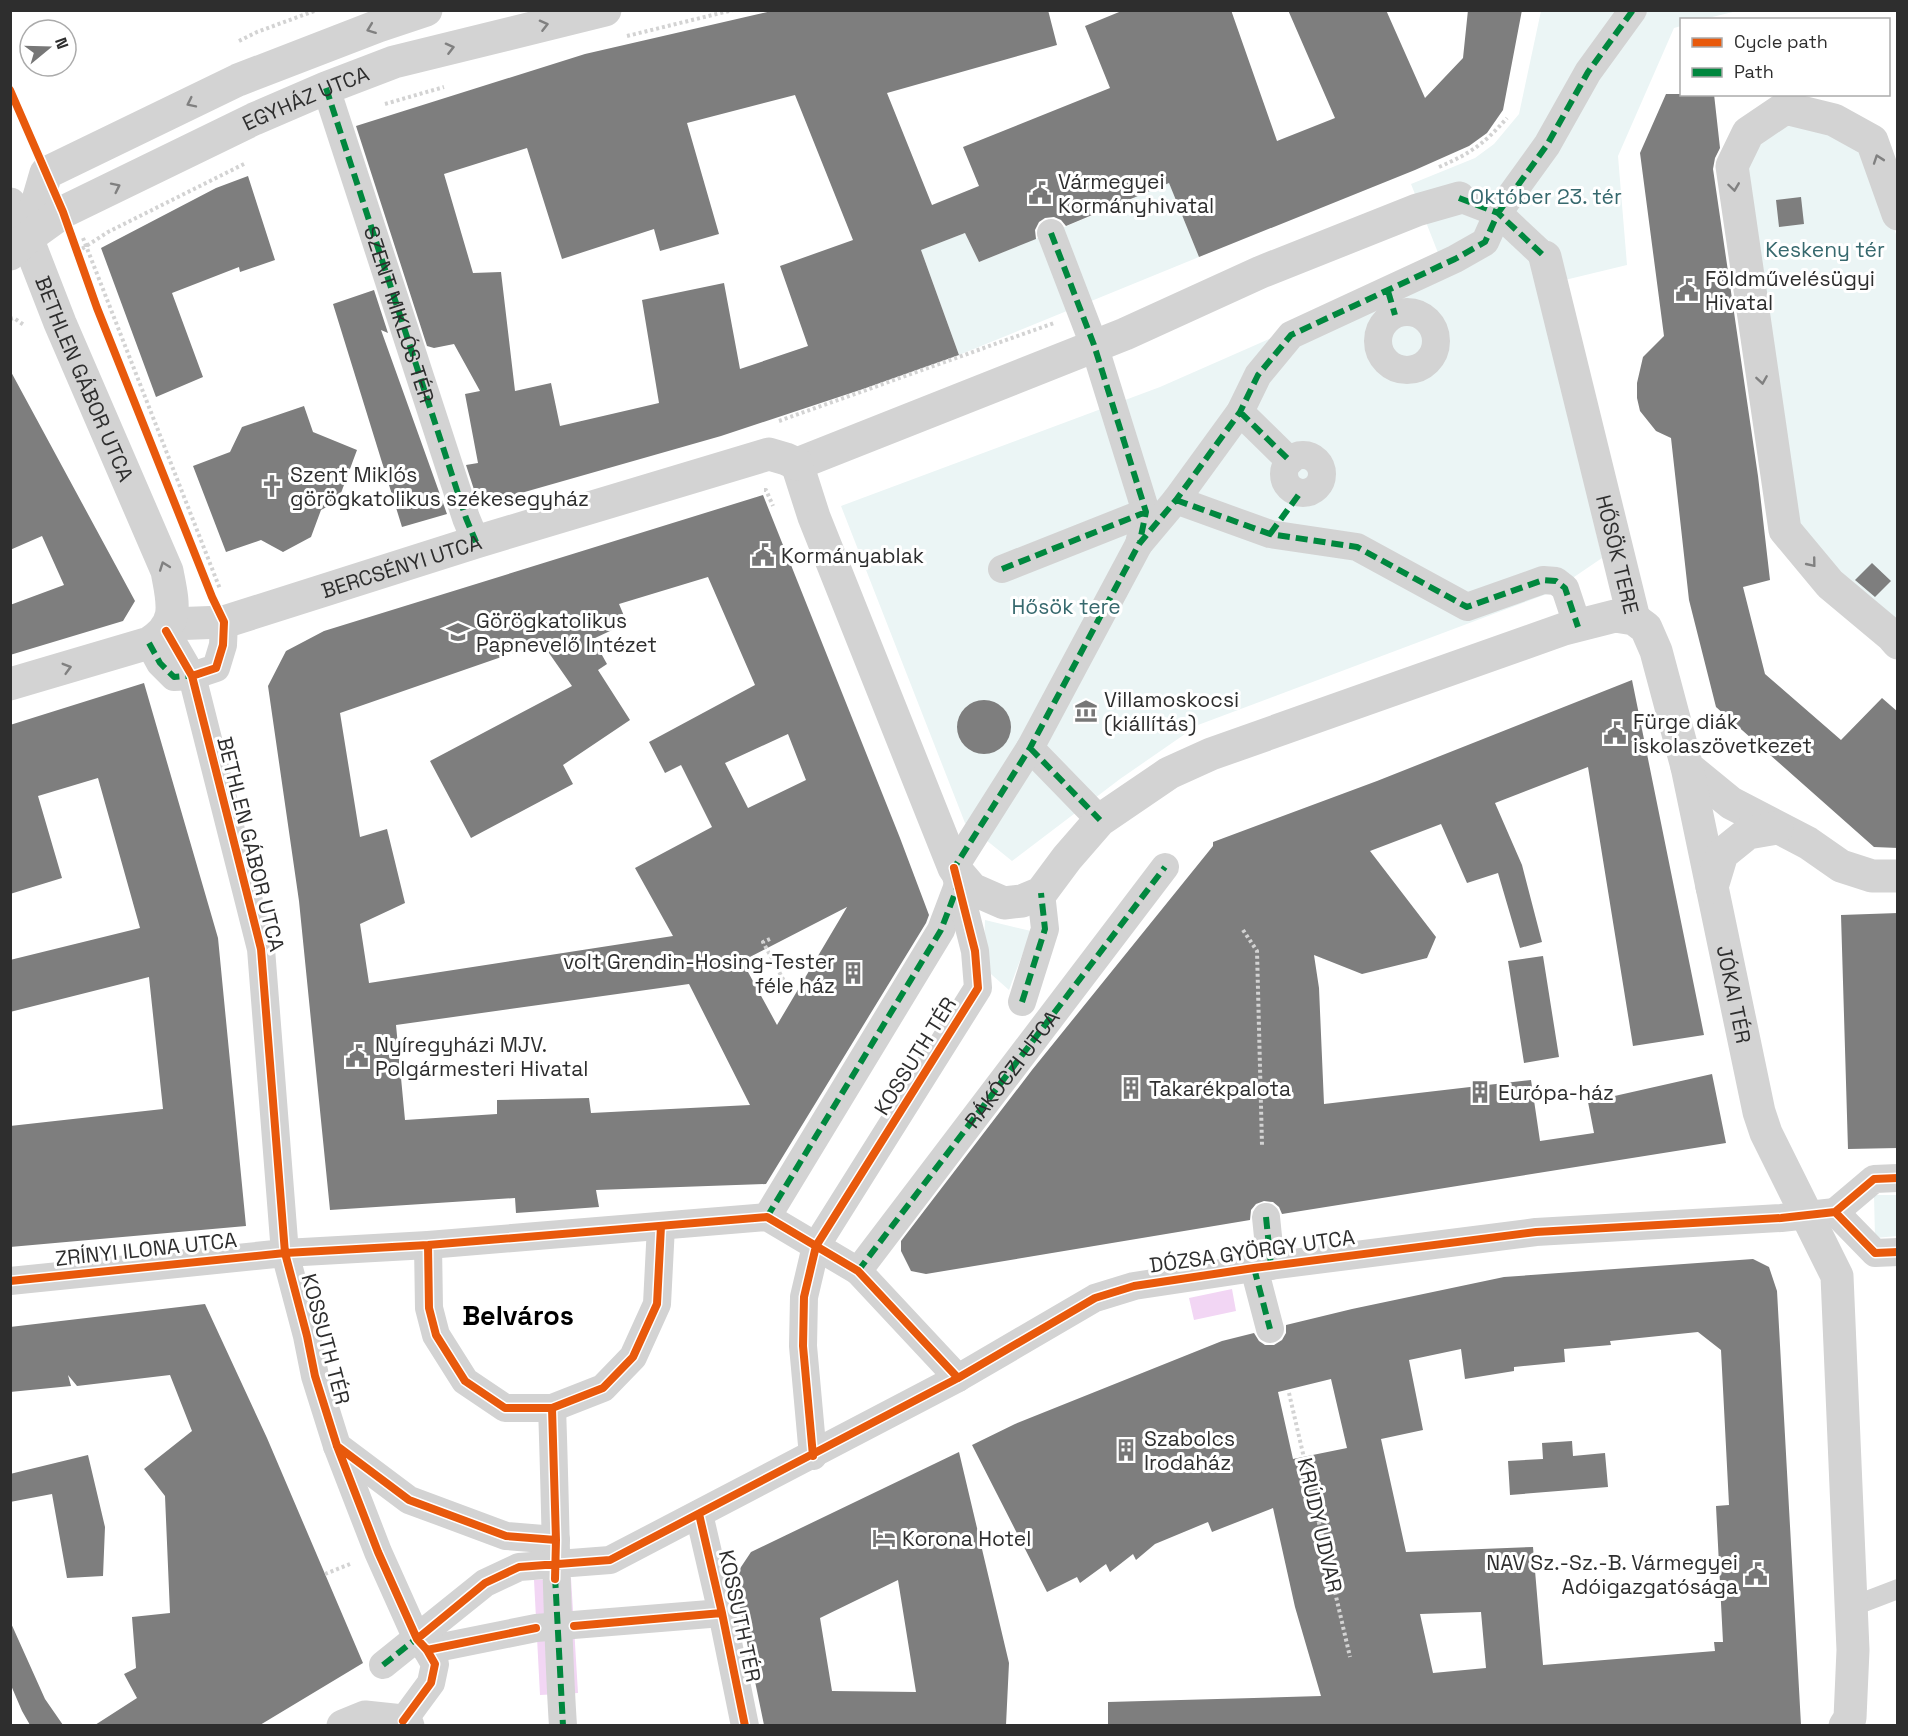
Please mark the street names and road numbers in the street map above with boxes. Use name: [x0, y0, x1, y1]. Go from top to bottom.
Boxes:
street label: EGYHÁZ UTCA: [238, 59, 373, 136]
street label: SZENT MIKLÓS TÉR: [358, 222, 441, 406]
street label: BETHLEN GÁBOR UTCA: [30, 272, 140, 485]
street label: HŐSÖK TERE: [1590, 492, 1646, 616]
street label: BERCSÉNYI UTCA: [318, 528, 485, 604]
street label: BETHLEN GÁBOR UTCA: [211, 734, 291, 954]
street label: JÓKAI TÉR: [1711, 943, 1758, 1046]
street label: KOSSUTH TÉR: [868, 992, 962, 1120]
street label: RÁKÓCZI UTCA: [958, 1004, 1065, 1133]
street label: DÓZSA GYÖRGY UTCA: [1148, 1223, 1356, 1279]
street label: ZRÍNYI ILONA UTCA: [54, 1226, 238, 1272]
street label: KOSSUTH TÉR: [296, 1271, 356, 1407]
street label: KRÚDY UDVAR: [1291, 1455, 1349, 1595]
street label: KOSSUTH TÉR: [713, 1547, 767, 1685]

